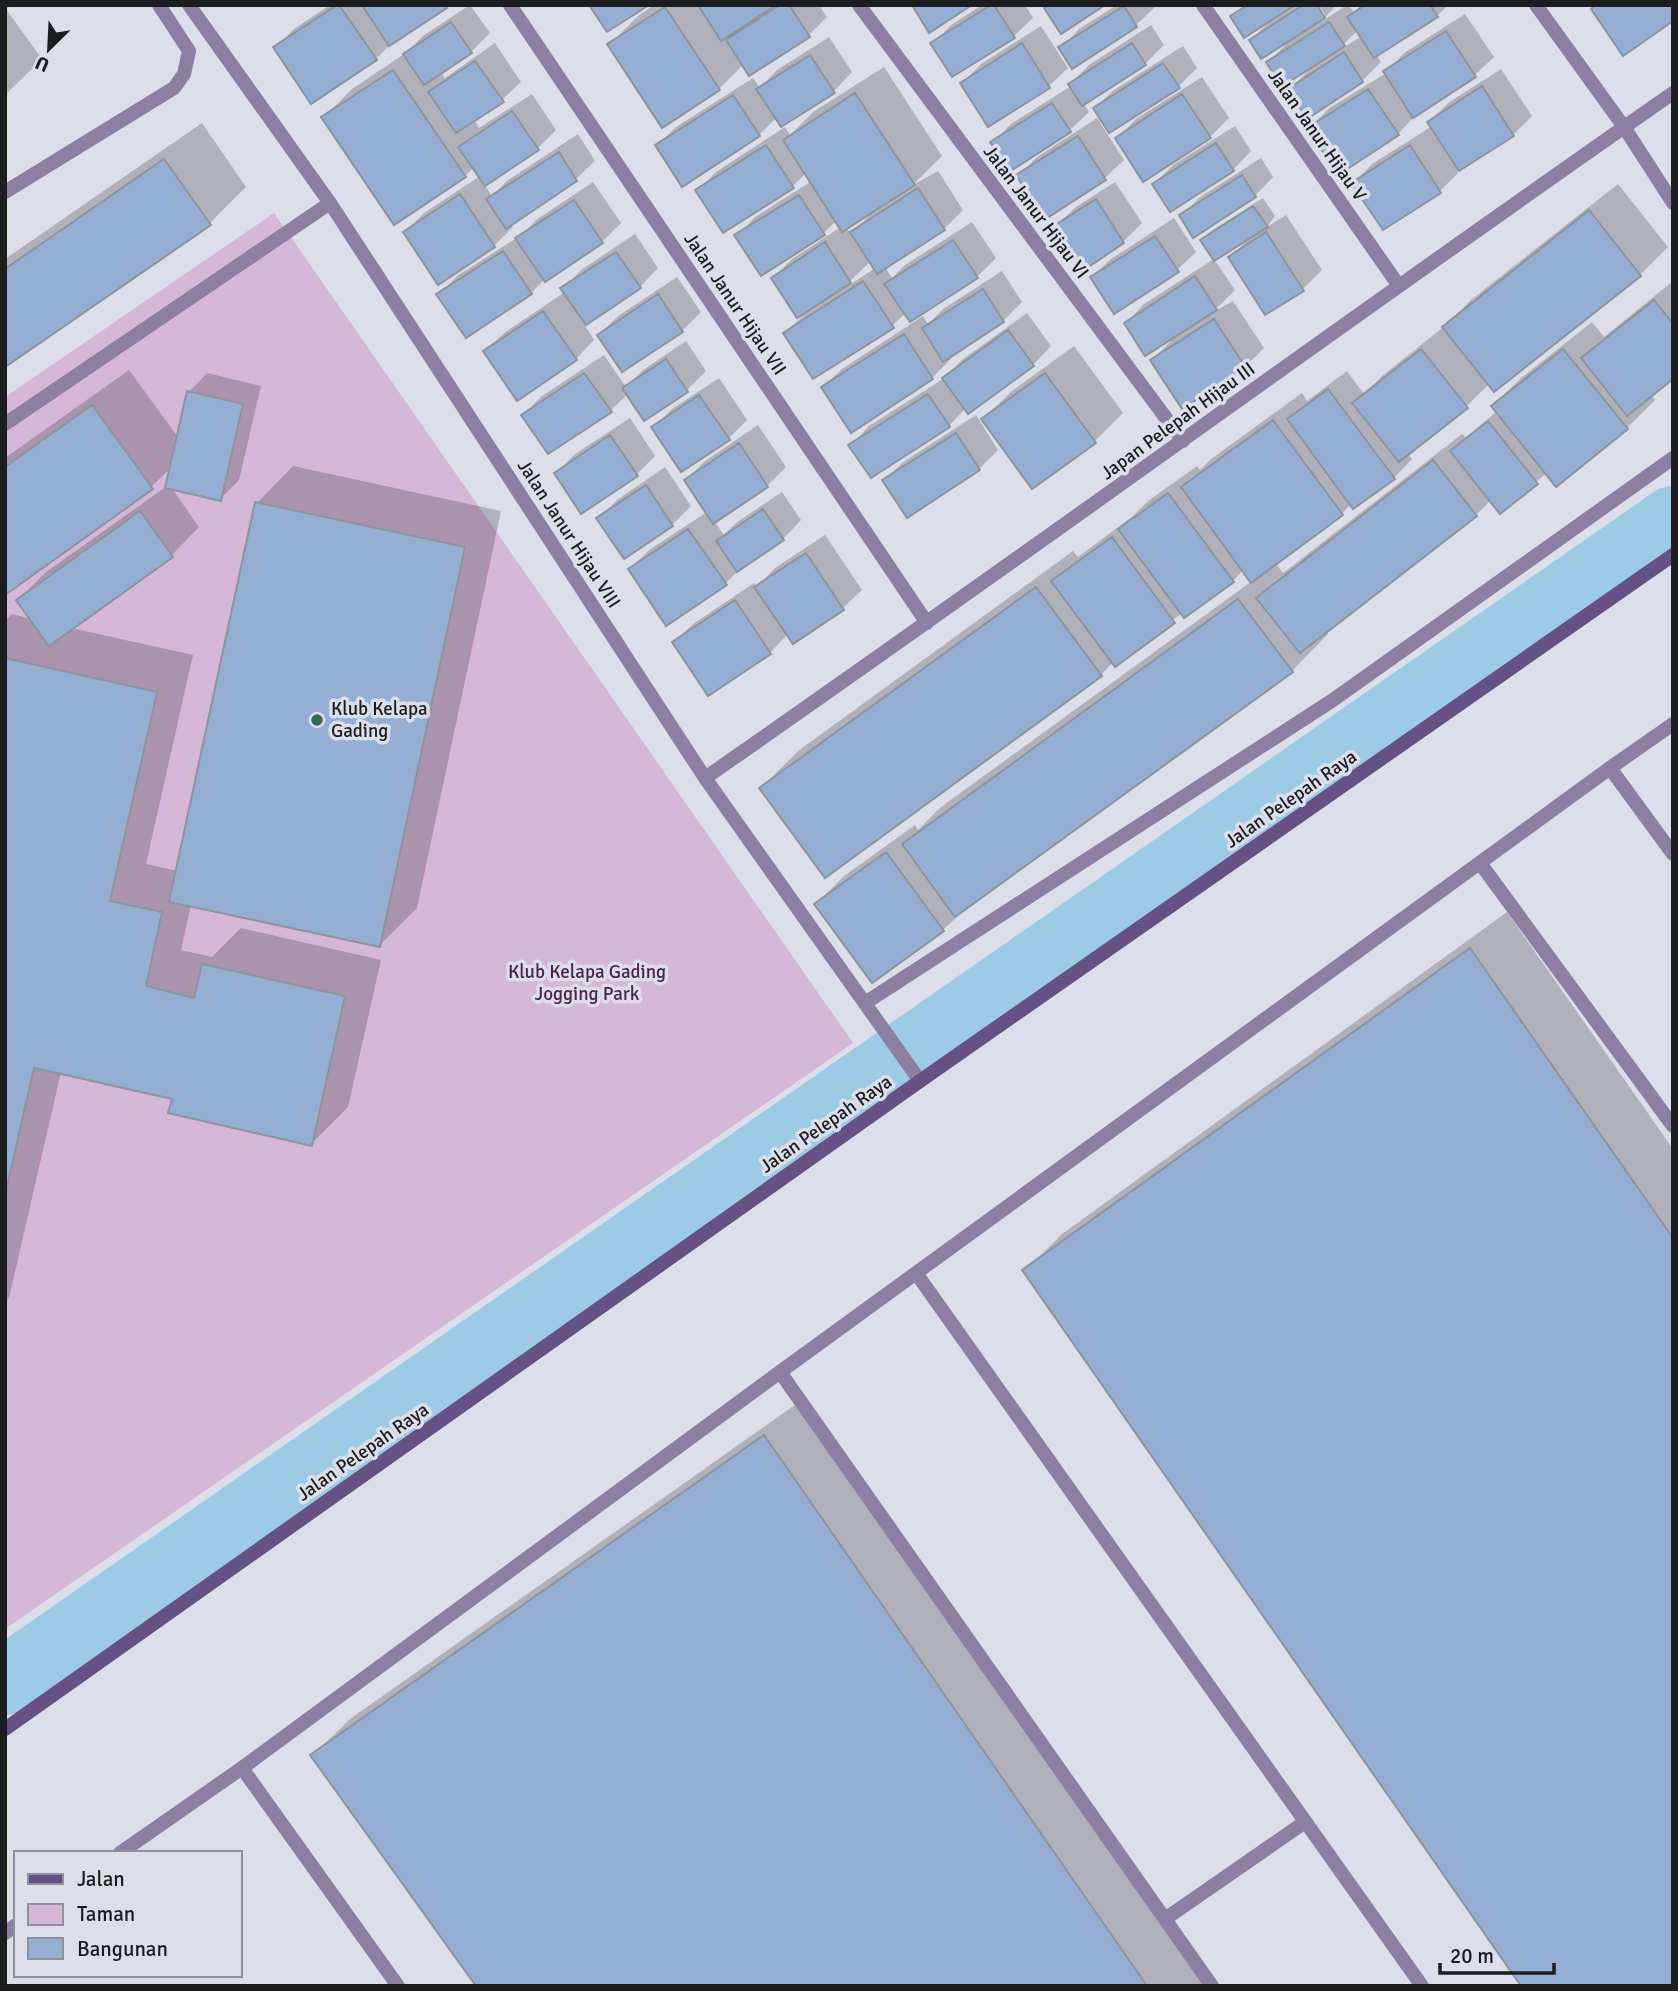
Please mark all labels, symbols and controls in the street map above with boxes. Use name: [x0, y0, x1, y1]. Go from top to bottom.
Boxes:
north arrow: [14, 14, 84, 84]
text: U: [32, 50, 53, 77]
street label: Jalan Janur Hijau V: [1263, 64, 1371, 206]
street label: Jalan Janur Hijau VI: [978, 141, 1094, 283]
street label: Jalan Janur Hijau VII: [678, 228, 792, 380]
street label: Japan Pelepah Hijau III: [1096, 357, 1260, 485]
street label: Jalan Janur Hijau VIII: [512, 455, 626, 613]
place label: Klub Kelapa Gading: [331, 697, 428, 743]
marker: Klub Kelapa Gading: [309, 712, 325, 728]
street label: Jalan Pelepah Raya: [1221, 745, 1361, 853]
park label: Klub Kelapa Gading Jogging Park: [508, 960, 666, 1006]
street label: Jalan Pelepah Raya: [756, 1070, 896, 1178]
street label: Jalan Pelepah Raya: [293, 1398, 433, 1506]
legend: [14, 1851, 242, 1977]
text: Jalan: [77, 1866, 125, 1892]
text: Taman: [77, 1901, 135, 1927]
scale bar: [1440, 1932, 1554, 1976]
text: Bangunan: [77, 1936, 168, 1962]
text: 20 m: [1450, 1943, 1494, 1969]

